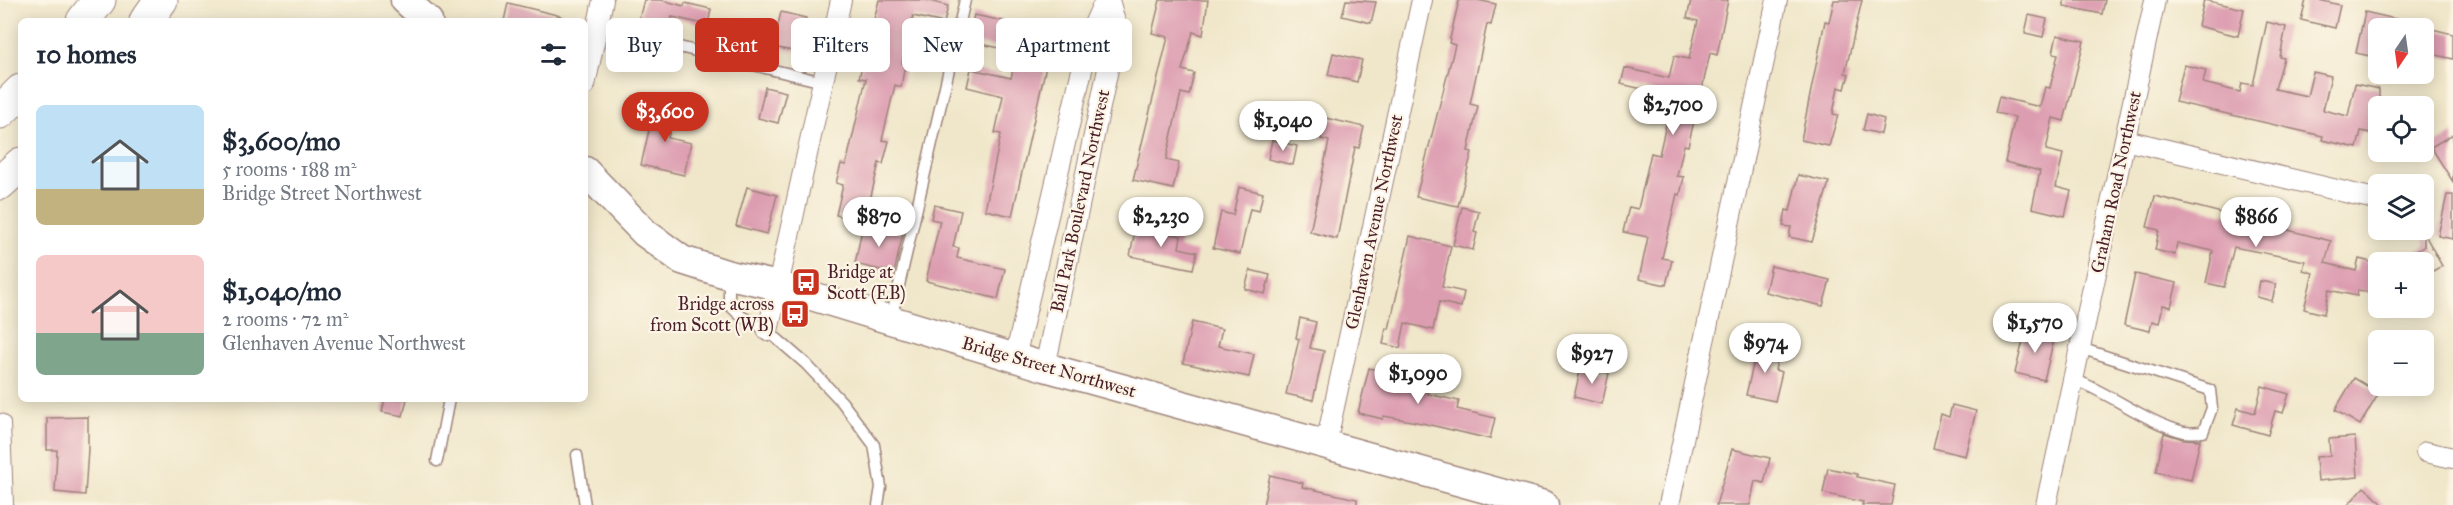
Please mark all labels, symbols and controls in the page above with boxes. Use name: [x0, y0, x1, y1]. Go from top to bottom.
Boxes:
chip: Buy: [606, 18, 683, 72]
chip: Rent: [695, 18, 779, 72]
chip: Filters: [791, 18, 890, 72]
chip: New: [902, 18, 984, 72]
chip: Apartment: [996, 18, 1132, 72]
north arrow: [2368, 18, 2434, 84]
map controls: [2368, 18, 2434, 396]
text: 10 homes: [36, 38, 137, 70]
icon: filters: [537, 38, 570, 71]
pin: $2,700: [1624, 85, 1722, 136]
street label: Ball Park Boulevard Northwest: [1046, 87, 1115, 314]
street label: Graham Road Northwest: [2086, 88, 2146, 275]
pin: $3,600: [616, 92, 714, 143]
text: $2,700: [1643, 92, 1703, 116]
button: locate: [2368, 96, 2434, 162]
text: $3,600: [636, 99, 694, 123]
pin: $1,040: [1234, 101, 1332, 152]
text: $1,040: [1253, 108, 1313, 132]
street label: Glenhaven Avenue Northwest: [1340, 112, 1408, 331]
text: $3,600/mo: [222, 125, 340, 157]
icon: home: [84, 129, 156, 201]
text: 5 rooms · 188 m²: [222, 157, 357, 181]
button: layers: [2368, 174, 2434, 240]
text: Bridge Street Northwest: [222, 181, 422, 205]
pin: $870: [843, 197, 915, 248]
pin: $2,230: [1112, 197, 1210, 248]
pin: $866: [2220, 197, 2292, 248]
text: $870: [857, 204, 901, 228]
text: $2,230: [1133, 204, 1189, 228]
text: $866: [2234, 204, 2278, 228]
button: +: [2368, 252, 2434, 318]
place label: Bridge at Scott (EB): [827, 261, 906, 305]
bus stop icon: Bridge at Scott (EB): [790, 266, 822, 298]
text: $1,040/mo: [222, 275, 341, 307]
icon: home: [84, 279, 156, 351]
place label: Bridge across from Scott (WB): [650, 293, 774, 337]
bus stop icon: Bridge across from Scott (WB): [779, 298, 811, 330]
pin: $1,570: [1986, 303, 2084, 354]
text: 2 rooms · 72 m²: [222, 307, 349, 331]
text: $1,570: [2007, 310, 2063, 334]
pin: $974: [1729, 323, 1801, 374]
text: $974: [1743, 330, 1787, 354]
button: −: [2368, 330, 2434, 396]
text: Glenhaven Avenue Northwest: [222, 331, 466, 355]
street label: Bridge Street Northwest: [959, 332, 1139, 404]
pin: $927: [1556, 334, 1628, 385]
text: $927: [1571, 341, 1613, 365]
pin: $1,090: [1369, 354, 1467, 405]
text: $1,090: [1388, 361, 1448, 385]

